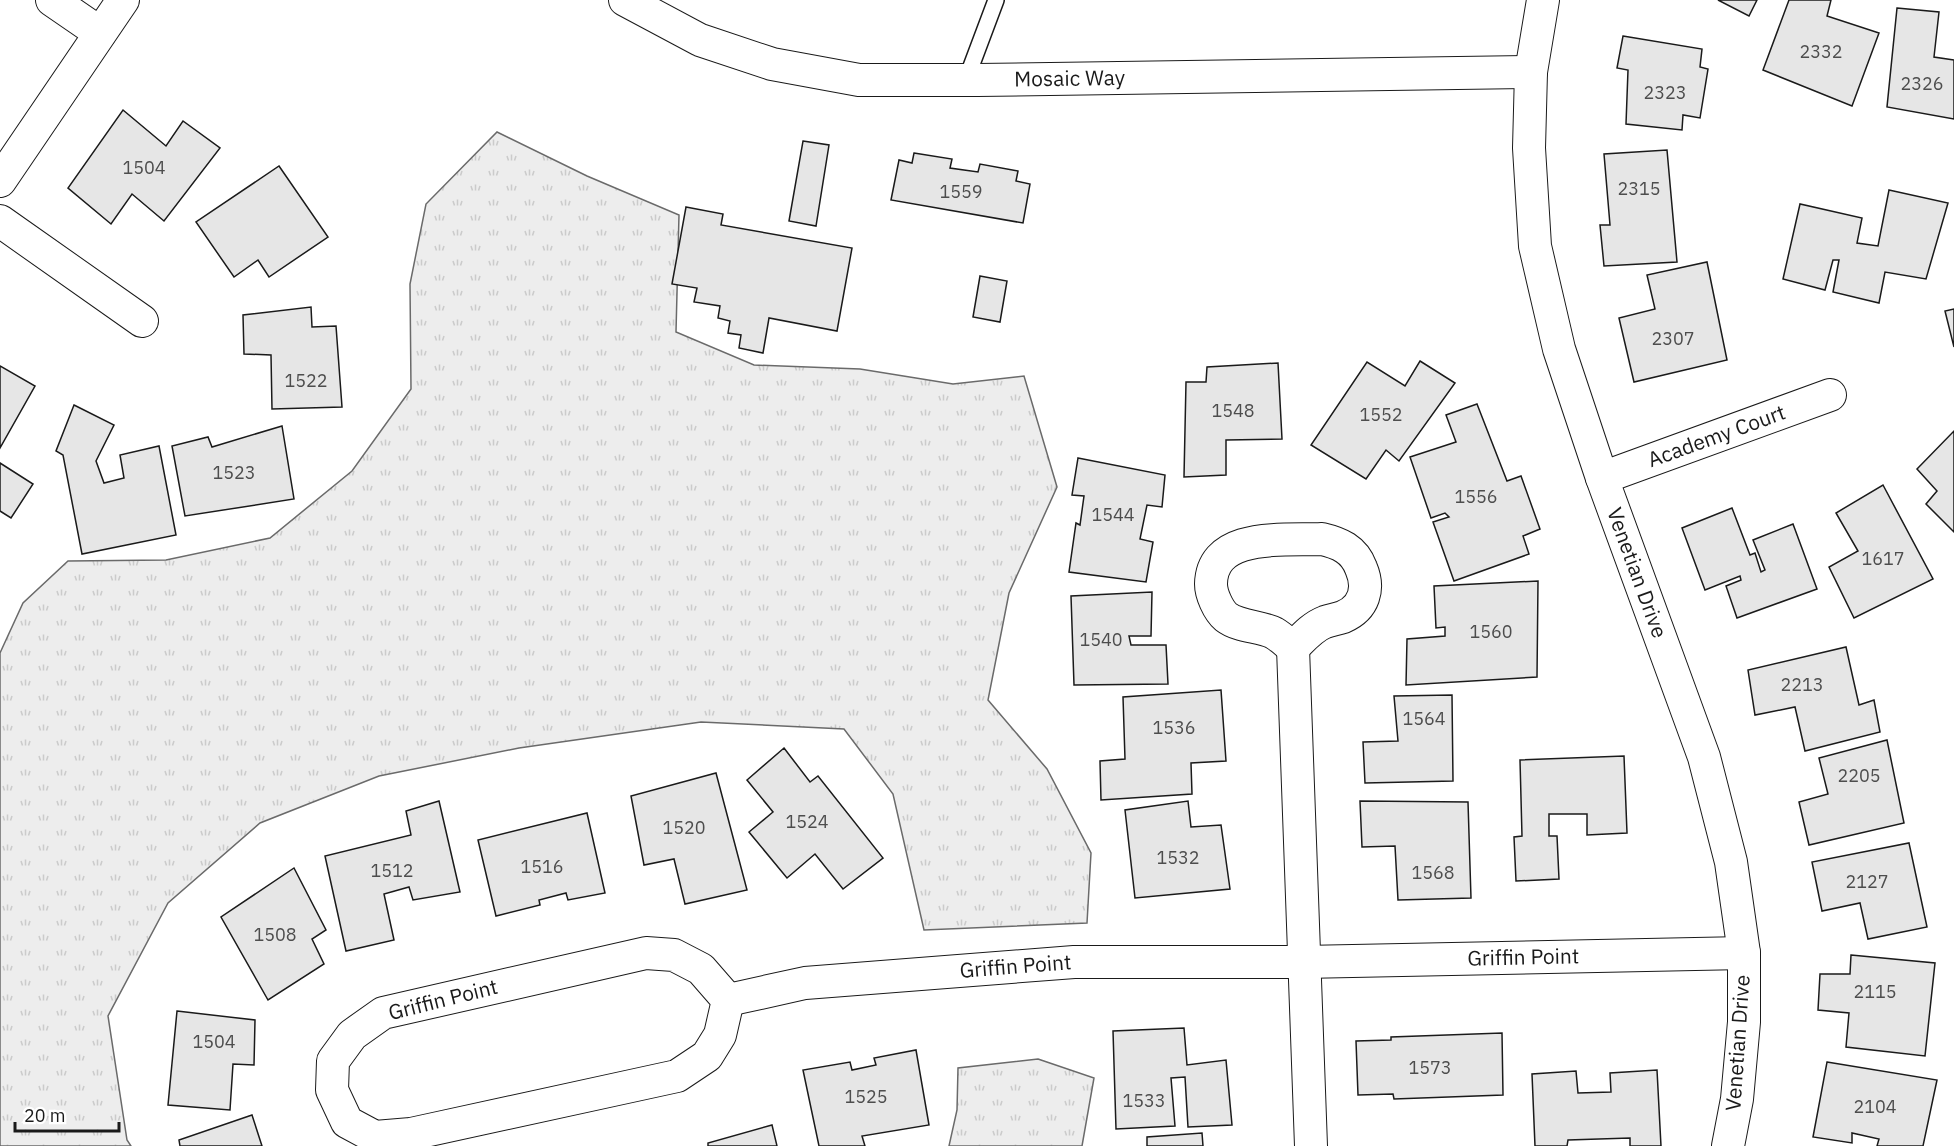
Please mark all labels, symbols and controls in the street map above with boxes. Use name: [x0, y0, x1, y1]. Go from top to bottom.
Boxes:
house number: 2332: [1799, 40, 1843, 63]
street label: Mosaic Way: [1014, 63, 1126, 92]
house number: 2326: [1900, 72, 1944, 95]
house number: 2323: [1643, 81, 1687, 104]
house number: 1504: [122, 156, 166, 179]
house number: 2315: [1617, 177, 1661, 200]
house number: 1559: [939, 180, 983, 203]
house number: 2307: [1651, 327, 1695, 350]
house number: 1522: [284, 369, 328, 392]
street label: Academy Court: [1644, 397, 1789, 473]
house number: 1548: [1211, 399, 1255, 422]
house number: 1552: [1359, 403, 1403, 426]
house number: 1523: [212, 461, 256, 484]
house number: 1556: [1454, 485, 1498, 508]
house number: 1544: [1091, 503, 1135, 526]
street label: Venetian Drive: [1601, 504, 1674, 642]
house number: 1617: [1861, 547, 1905, 570]
house number: 1560: [1469, 620, 1513, 643]
house number: 1540: [1079, 628, 1123, 651]
house number: 2213: [1780, 673, 1824, 696]
house number: 1564: [1402, 707, 1446, 730]
house number: 1536: [1152, 716, 1196, 739]
house number: 2205: [1837, 764, 1881, 787]
house number: 1524: [785, 810, 829, 833]
house number: 1520: [662, 816, 706, 839]
house number: 1532: [1156, 846, 1200, 869]
house number: 1516: [520, 855, 564, 878]
house number: 1512: [370, 859, 414, 882]
house number: 1568: [1411, 861, 1455, 884]
house number: 2127: [1845, 870, 1889, 893]
house number: 1508: [253, 923, 297, 946]
street label: Griffin Point: [1467, 941, 1579, 972]
street label: Griffin Point: [959, 947, 1072, 984]
street label: Griffin Point: [385, 972, 500, 1026]
street label: Venetian Drive: [1718, 974, 1756, 1112]
house number: 2115: [1853, 980, 1897, 1003]
house number: 1504: [192, 1030, 236, 1053]
house number: 1573: [1408, 1056, 1452, 1079]
house number: 1525: [844, 1085, 888, 1108]
house number: 1533: [1122, 1089, 1166, 1112]
scale bar: [15, 1095, 118, 1133]
house number: 2104: [1853, 1095, 1897, 1118]
text: 20 m: [24, 1104, 66, 1127]

